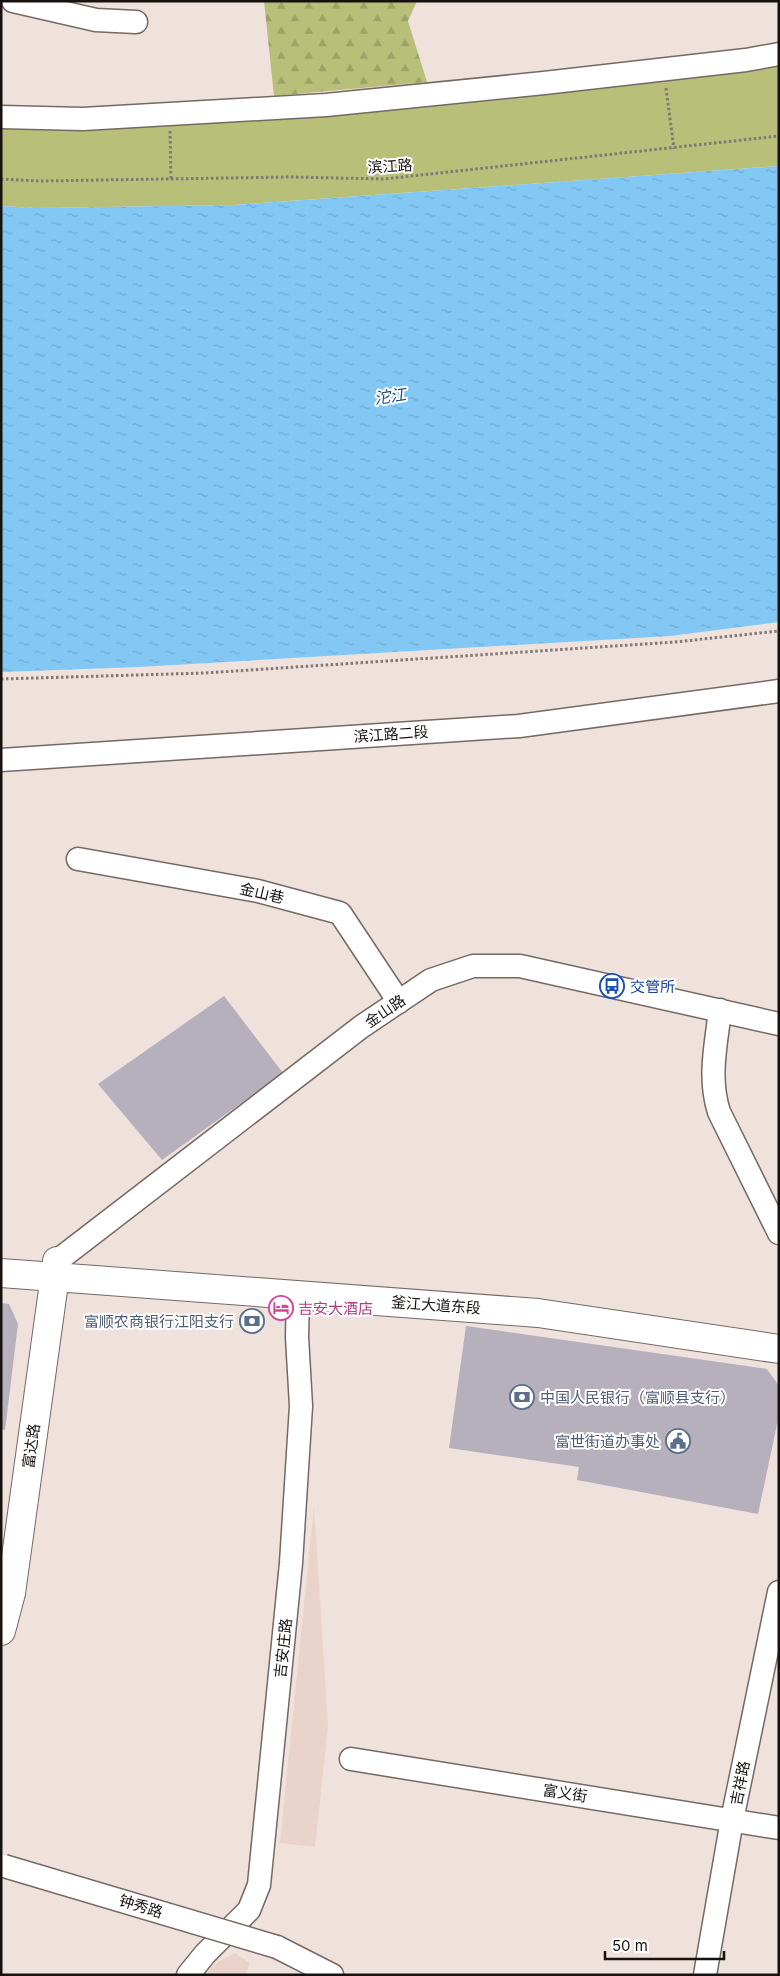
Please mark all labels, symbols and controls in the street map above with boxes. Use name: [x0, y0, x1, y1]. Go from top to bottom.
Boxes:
street label: 滨江路: [367, 155, 413, 177]
water label: 沱江: [373, 384, 409, 408]
street label: 滨江路二段: [353, 722, 429, 746]
street label: 金山巷: [238, 879, 286, 907]
bus stop icon: 交管所: [599, 973, 625, 999]
place label: 交管所: [630, 977, 675, 996]
street label: 金山路: [361, 991, 409, 1031]
street label: 釜江大道东段: [390, 1292, 482, 1318]
hotel icon: 吉安大酒店: [268, 1295, 294, 1321]
place label: 吉安大酒店: [298, 1299, 373, 1318]
bank icon: 富顺农商银行江阳支行: [239, 1308, 265, 1334]
place label: 富顺农商银行江阳支行: [84, 1312, 234, 1331]
bank icon: 中国人民银行（富顺县支行）: [509, 1384, 535, 1410]
place label: 中国人民银行（富顺县支行）: [540, 1388, 735, 1407]
street label: 富达路: [18, 1422, 44, 1470]
public building icon: 富世街道办事处: [665, 1428, 691, 1454]
place label: 富世街道办事处: [555, 1432, 660, 1451]
street label: 吉安庄路: [270, 1617, 296, 1679]
street label: 吉祥路: [726, 1759, 754, 1807]
street label: 富义街: [541, 1780, 589, 1806]
street label: 钟秀路: [117, 1890, 165, 1922]
scale bar: [605, 1928, 724, 1960]
text: 50 m: [612, 1936, 648, 1955]

